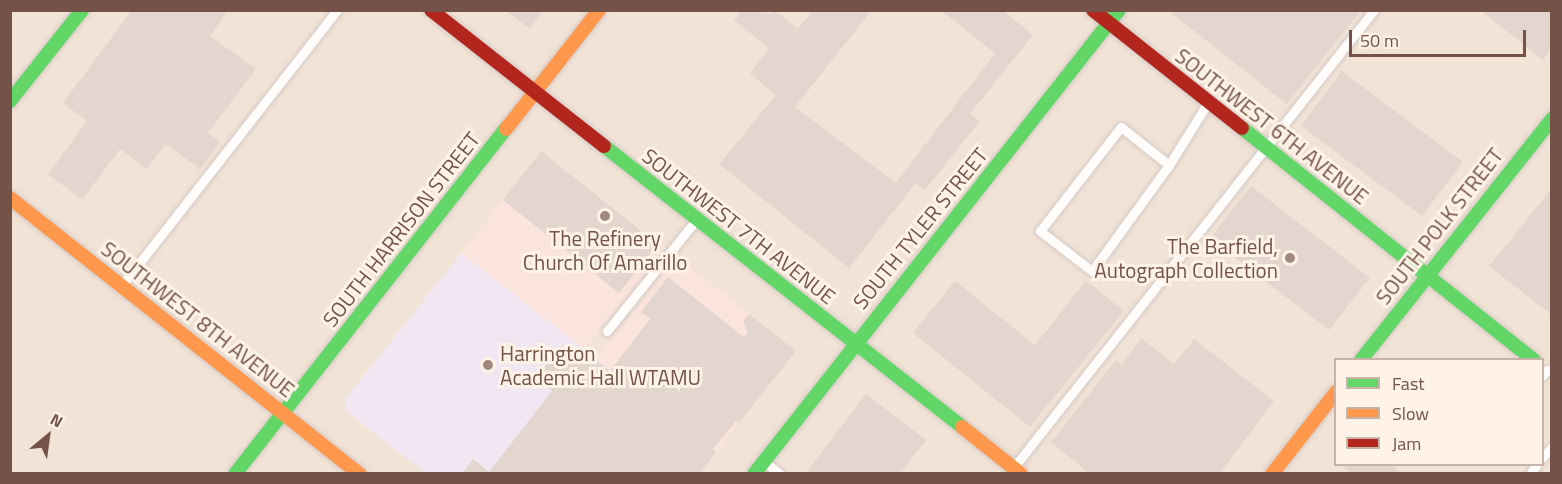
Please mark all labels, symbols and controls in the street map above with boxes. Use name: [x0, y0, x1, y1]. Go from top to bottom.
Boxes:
scale bar: [1352, 18, 1529, 56]
text: 50 m: [1360, 27, 1399, 54]
street label: SOUTHWEST 6TH AVENUE: [1171, 43, 1373, 209]
street label: SOUTH HARRISON STREET: [317, 127, 485, 331]
street label: SOUTH TYLER STREET: [847, 142, 993, 314]
street label: SOUTHWEST 7TH AVENUE: [638, 143, 840, 309]
street label: SOUTH POLK STREET: [1370, 143, 1508, 309]
marker: The Refinery Church Of Amarillo: [598, 209, 612, 223]
place label: The Refinery Church Of Amarillo: [523, 225, 687, 275]
place label: The Barfield, Autograph Collection: [1094, 233, 1278, 283]
street label: SOUTHWEST 8TH AVENUE: [97, 236, 299, 402]
marker: The Barfield, Autograph Collection: [1283, 251, 1297, 265]
place label: Harrington Academic Hall WTAMU: [500, 340, 701, 390]
marker: Harrington Academic Hall WTAMU: [481, 358, 495, 372]
legend: [1334, 358, 1544, 466]
text: Fast: [1392, 370, 1425, 397]
text: Slow: [1392, 400, 1429, 427]
north arrow: [18, 406, 78, 466]
text: N: [46, 407, 67, 433]
text: Jam: [1392, 430, 1421, 457]

